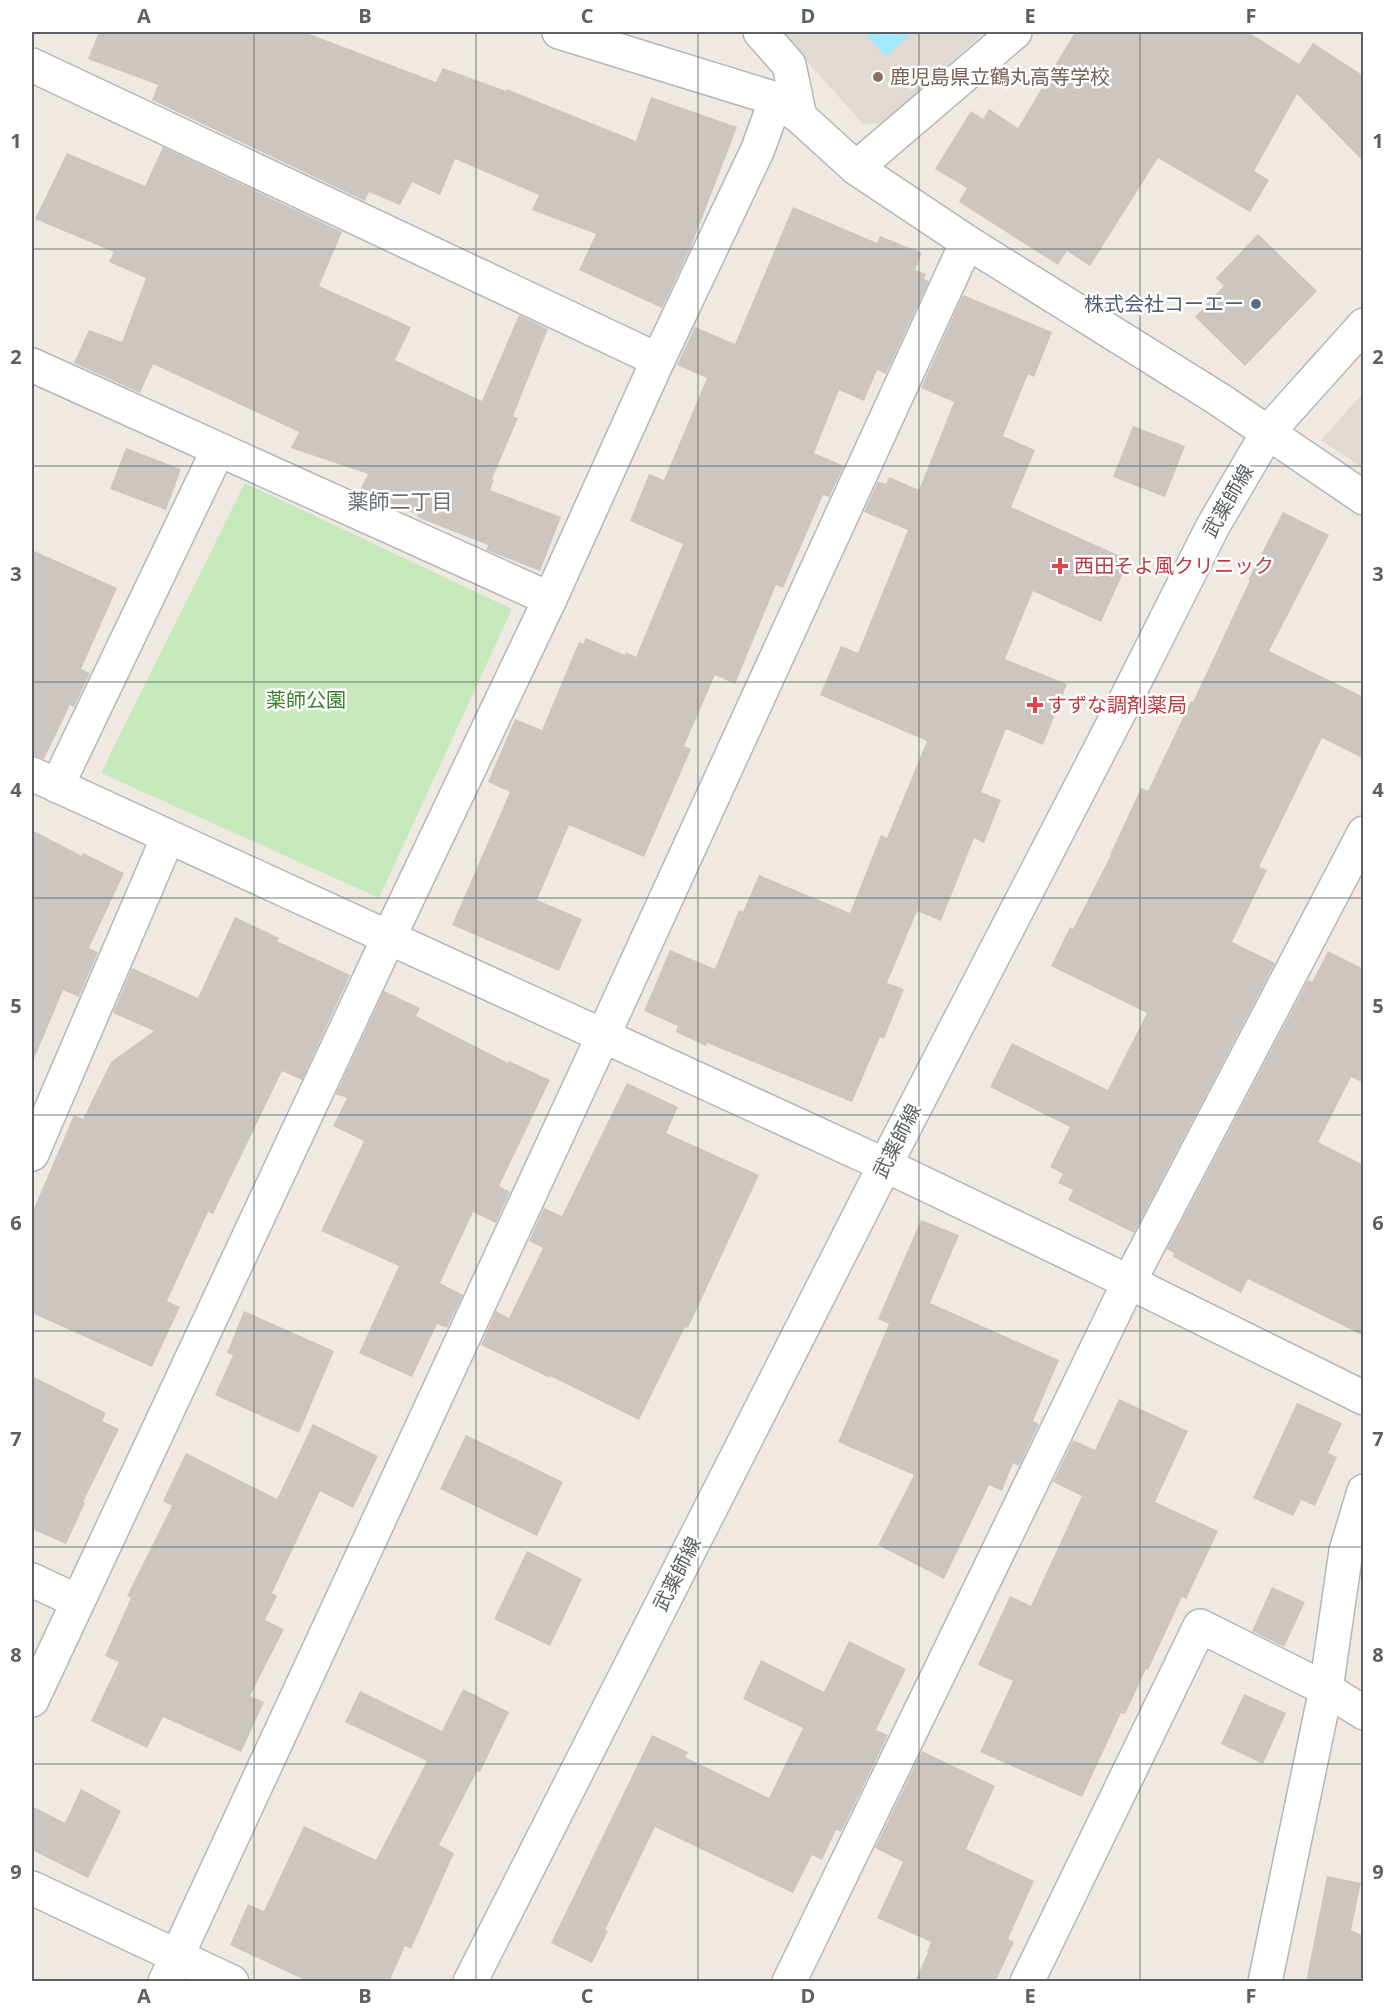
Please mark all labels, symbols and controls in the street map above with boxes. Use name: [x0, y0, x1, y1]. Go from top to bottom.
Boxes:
text: A: [137, 2, 151, 29]
text: B: [358, 2, 372, 29]
text: C: [581, 2, 594, 29]
text: D: [801, 2, 815, 29]
text: E: [1024, 2, 1036, 29]
text: F: [1246, 2, 1256, 29]
place label: 鹿児島県立鶴丸高等学校: [890, 63, 1110, 90]
marker: 鹿児島県立鶴丸高等学校: [871, 70, 885, 84]
text: 1: [10, 127, 22, 154]
text: 1: [1372, 127, 1384, 154]
place label: 株式会社コーエー: [1084, 290, 1244, 317]
marker: 株式会社コーエー: [1249, 297, 1263, 311]
text: 2: [10, 343, 22, 370]
text: 2: [1372, 343, 1384, 370]
street label: 武薬師線: [1196, 459, 1259, 542]
district label: 薬師二丁目: [348, 487, 453, 515]
place label: 西田そよ風クリニック: [1074, 552, 1274, 579]
marker: 西田そよ風クリニック: [1051, 557, 1069, 575]
text: 3: [10, 560, 22, 587]
text: 3: [1372, 560, 1384, 587]
park label: 薬師公園: [266, 686, 346, 713]
place label: すずな調剤薬局: [1047, 691, 1187, 718]
marker: すずな調剤薬局: [1028, 698, 1042, 712]
text: 4: [10, 776, 22, 803]
text: 4: [1372, 776, 1384, 803]
text: 5: [10, 992, 22, 1019]
text: 5: [1372, 992, 1384, 1019]
street label: 武薬師線: [866, 1099, 927, 1183]
text: 6: [10, 1209, 22, 1236]
text: 6: [1372, 1209, 1384, 1236]
text: 7: [10, 1425, 22, 1452]
text: 7: [1372, 1425, 1384, 1452]
street label: 武薬師線: [646, 1532, 707, 1616]
text: 8: [10, 1641, 22, 1668]
text: 8: [1372, 1641, 1384, 1668]
text: 9: [10, 1858, 22, 1885]
text: 9: [1372, 1858, 1384, 1885]
text: A: [137, 1982, 151, 2009]
text: B: [358, 1982, 372, 2009]
text: C: [581, 1982, 594, 2009]
text: D: [801, 1982, 815, 2009]
text: E: [1024, 1982, 1036, 2009]
text: F: [1246, 1982, 1256, 2009]

